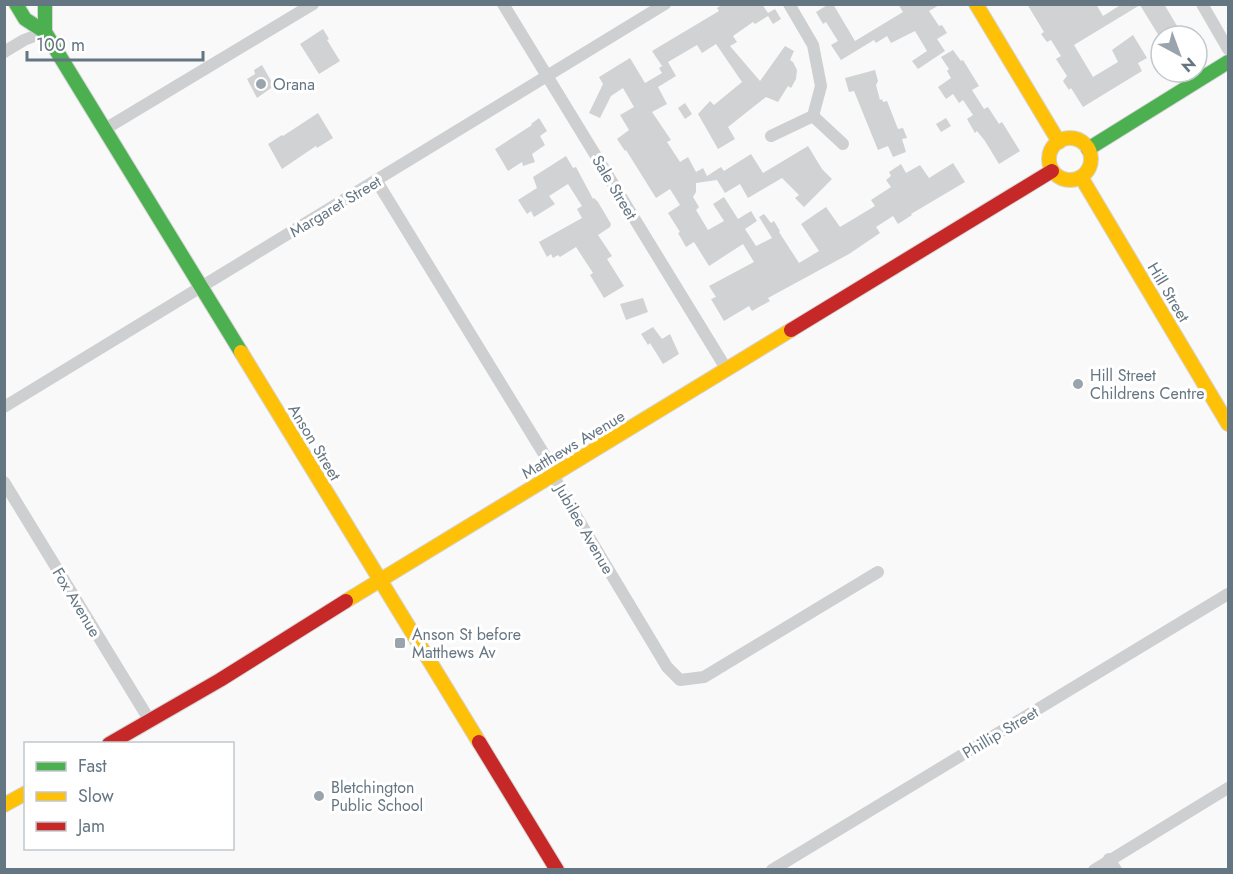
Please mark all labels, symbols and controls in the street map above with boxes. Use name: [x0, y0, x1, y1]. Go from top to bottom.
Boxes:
scale bar: [27, 24, 202, 62]
north arrow: [1149, 24, 1209, 84]
text: 100 m: [36, 32, 85, 58]
text: N: [1176, 52, 1201, 78]
place label: Orana: [273, 73, 315, 96]
marker: Orana: [254, 77, 268, 91]
street label: Sale Street: [586, 151, 643, 224]
street label: Margaret Street: [285, 170, 385, 243]
street label: Hill Street: [1142, 258, 1195, 327]
place label: Hill Street Childrens Centre: [1090, 364, 1204, 405]
marker: Hill Street Childrens Centre: [1071, 377, 1085, 391]
street label: Anson Street: [283, 400, 347, 485]
street label: Matthews Avenue: [517, 405, 629, 484]
street label: Jubilee Avenue: [549, 478, 620, 578]
street label: Fox Avenue: [47, 563, 106, 641]
place label: Anson St before Matthews Av: [412, 623, 521, 664]
marker: Anson St before Matthews Av: [393, 636, 407, 650]
street label: Phillip Street: [958, 701, 1043, 764]
legend: [24, 742, 234, 850]
text: Fast: [78, 753, 107, 779]
place label: Bletchington Public School: [331, 776, 423, 817]
text: Slow: [78, 783, 115, 809]
marker: Bletchington Public School: [312, 789, 326, 803]
text: Jam: [76, 813, 105, 839]

